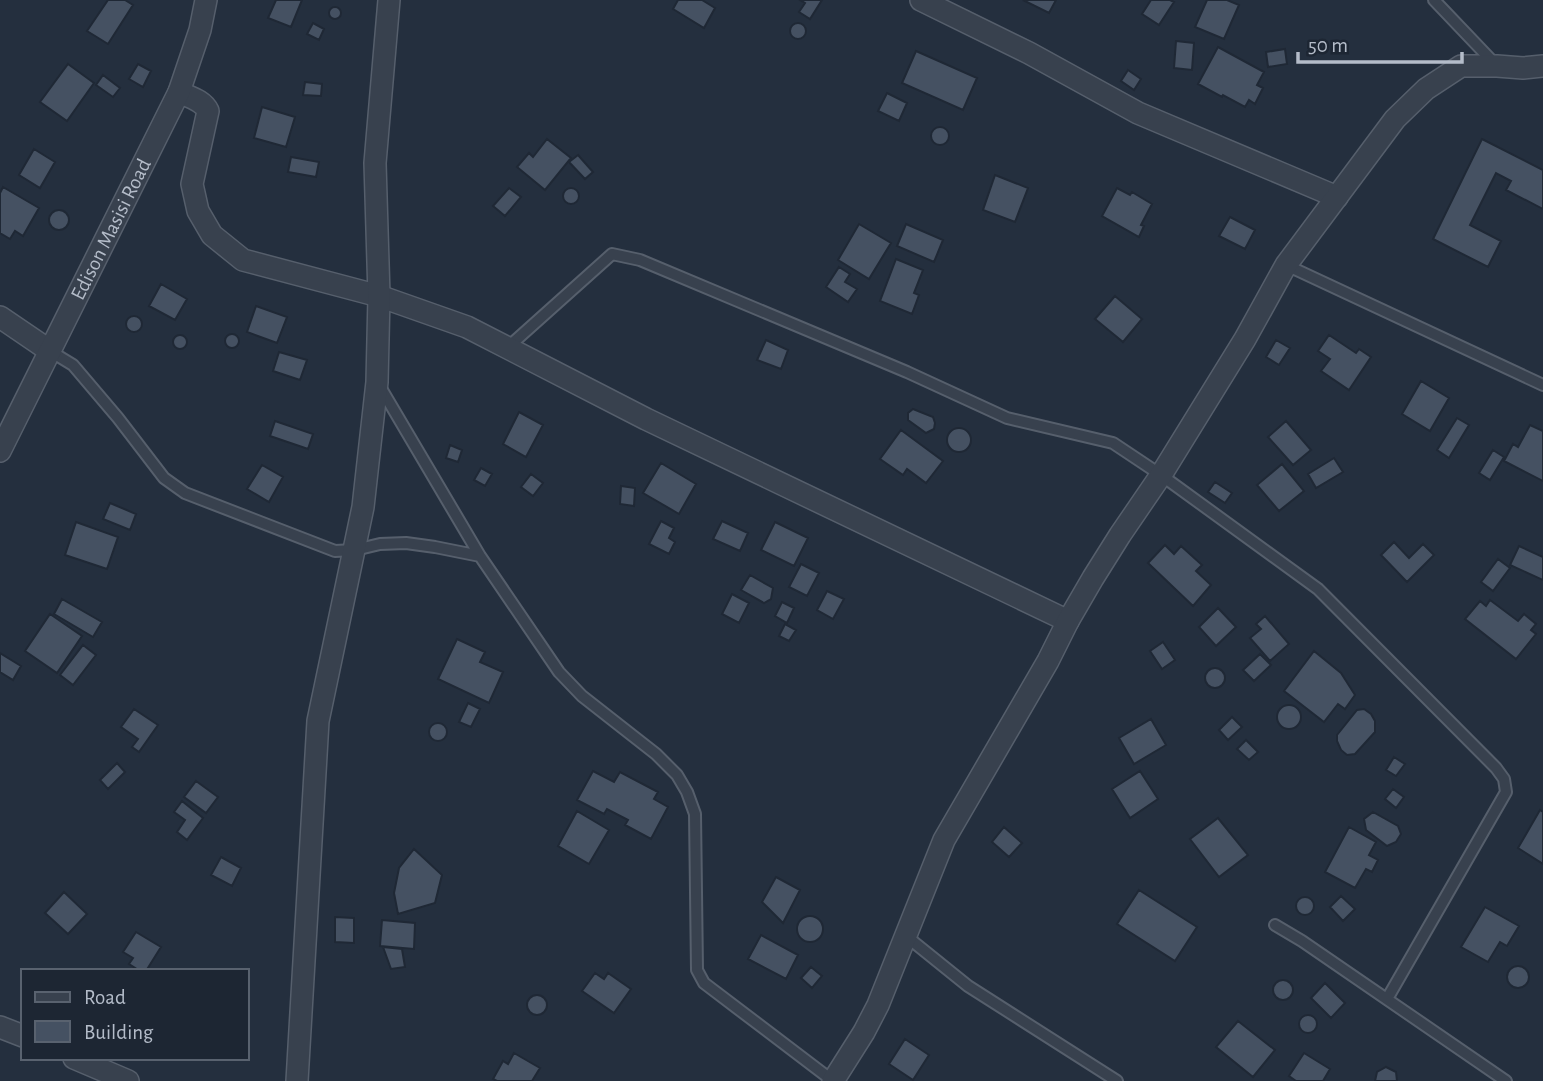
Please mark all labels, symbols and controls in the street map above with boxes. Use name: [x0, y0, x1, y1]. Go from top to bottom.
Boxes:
scale bar: [1298, 21, 1462, 65]
text: 50 m: [1308, 35, 1348, 56]
street label: Edison Masisi Road: [67, 155, 155, 303]
legend: [21, 969, 248, 1060]
text: Road: [84, 987, 126, 1008]
text: Building: [84, 1022, 154, 1043]

